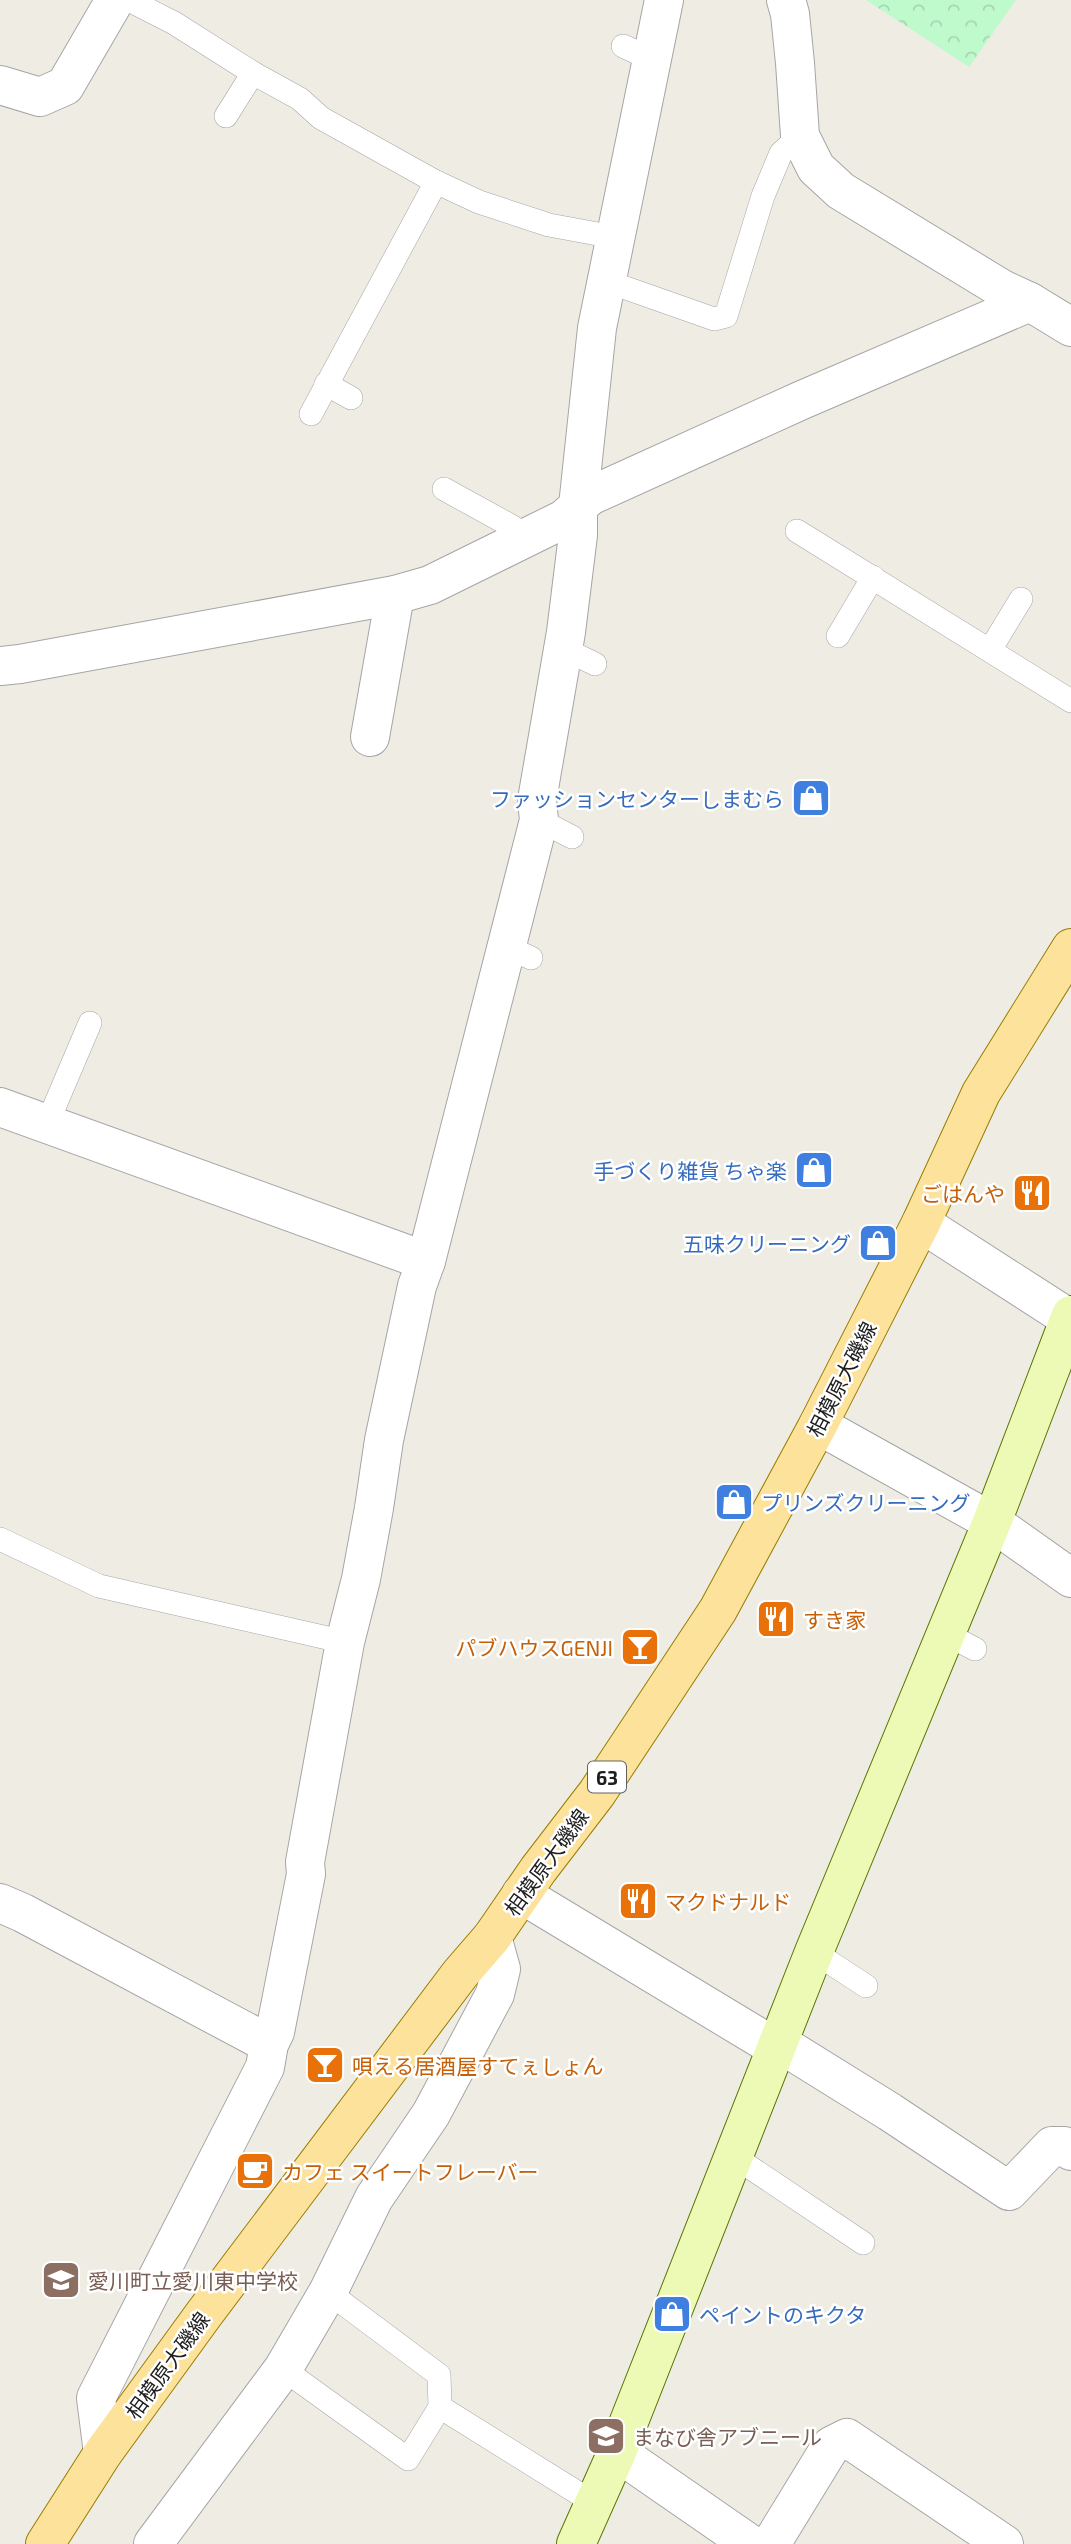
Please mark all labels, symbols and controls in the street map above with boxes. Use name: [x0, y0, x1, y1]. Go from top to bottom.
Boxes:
shop icon: ファッションセンターしまむら: [790, 777, 832, 819]
place label: ファッションセンターしまむら: [490, 786, 784, 811]
shop icon: 手づくり雑貨 ちゃ楽: [793, 1149, 835, 1191]
place label: 手づくり雑貨 ちゃ楽: [593, 1158, 787, 1183]
restaurant icon: ごはんや: [1011, 1172, 1053, 1214]
place label: ごはんや: [921, 1181, 1005, 1206]
shop icon: 五味クリーニング: [857, 1222, 899, 1264]
place label: 五味クリーニング: [683, 1231, 851, 1256]
street label: 相模原大磯線: [801, 1317, 881, 1441]
shop icon: プリンズクリーニング: [713, 1481, 755, 1523]
place label: プリンズクリーニング: [761, 1490, 971, 1515]
restaurant icon: すき家: [755, 1598, 797, 1640]
place label: すき家: [803, 1607, 866, 1632]
bar icon: パブハウスGENJI: [619, 1626, 661, 1668]
place label: パブハウスGENJI: [456, 1635, 613, 1660]
road number: 63: [588, 1762, 626, 1792]
street label: 相模原大磯線: [499, 1804, 593, 1920]
restaurant icon: マクドナルド: [617, 1880, 659, 1922]
place label: マクドナルド: [665, 1889, 791, 1914]
bar icon: 唄える居酒屋すてぇしょん: [304, 2044, 346, 2086]
place label: 唄える居酒屋すてぇしょん: [352, 2053, 604, 2078]
cafe icon: カフェ スイートフレーバー: [234, 2150, 276, 2192]
place label: カフェ スイートフレーバー: [282, 2159, 538, 2184]
school or university icon: 愛川町立愛川東中学校: [40, 2259, 82, 2301]
place label: 愛川町立愛川東中学校: [88, 2268, 298, 2293]
shop icon: ペイントのキクタ: [651, 2293, 693, 2335]
place label: ペイントのキクタ: [699, 2302, 866, 2327]
street label: 相模原大磯線: [120, 2307, 214, 2423]
school or university icon: まなび舎アブニール: [585, 2415, 627, 2457]
place label: まなび舎アブニール: [633, 2424, 822, 2449]

